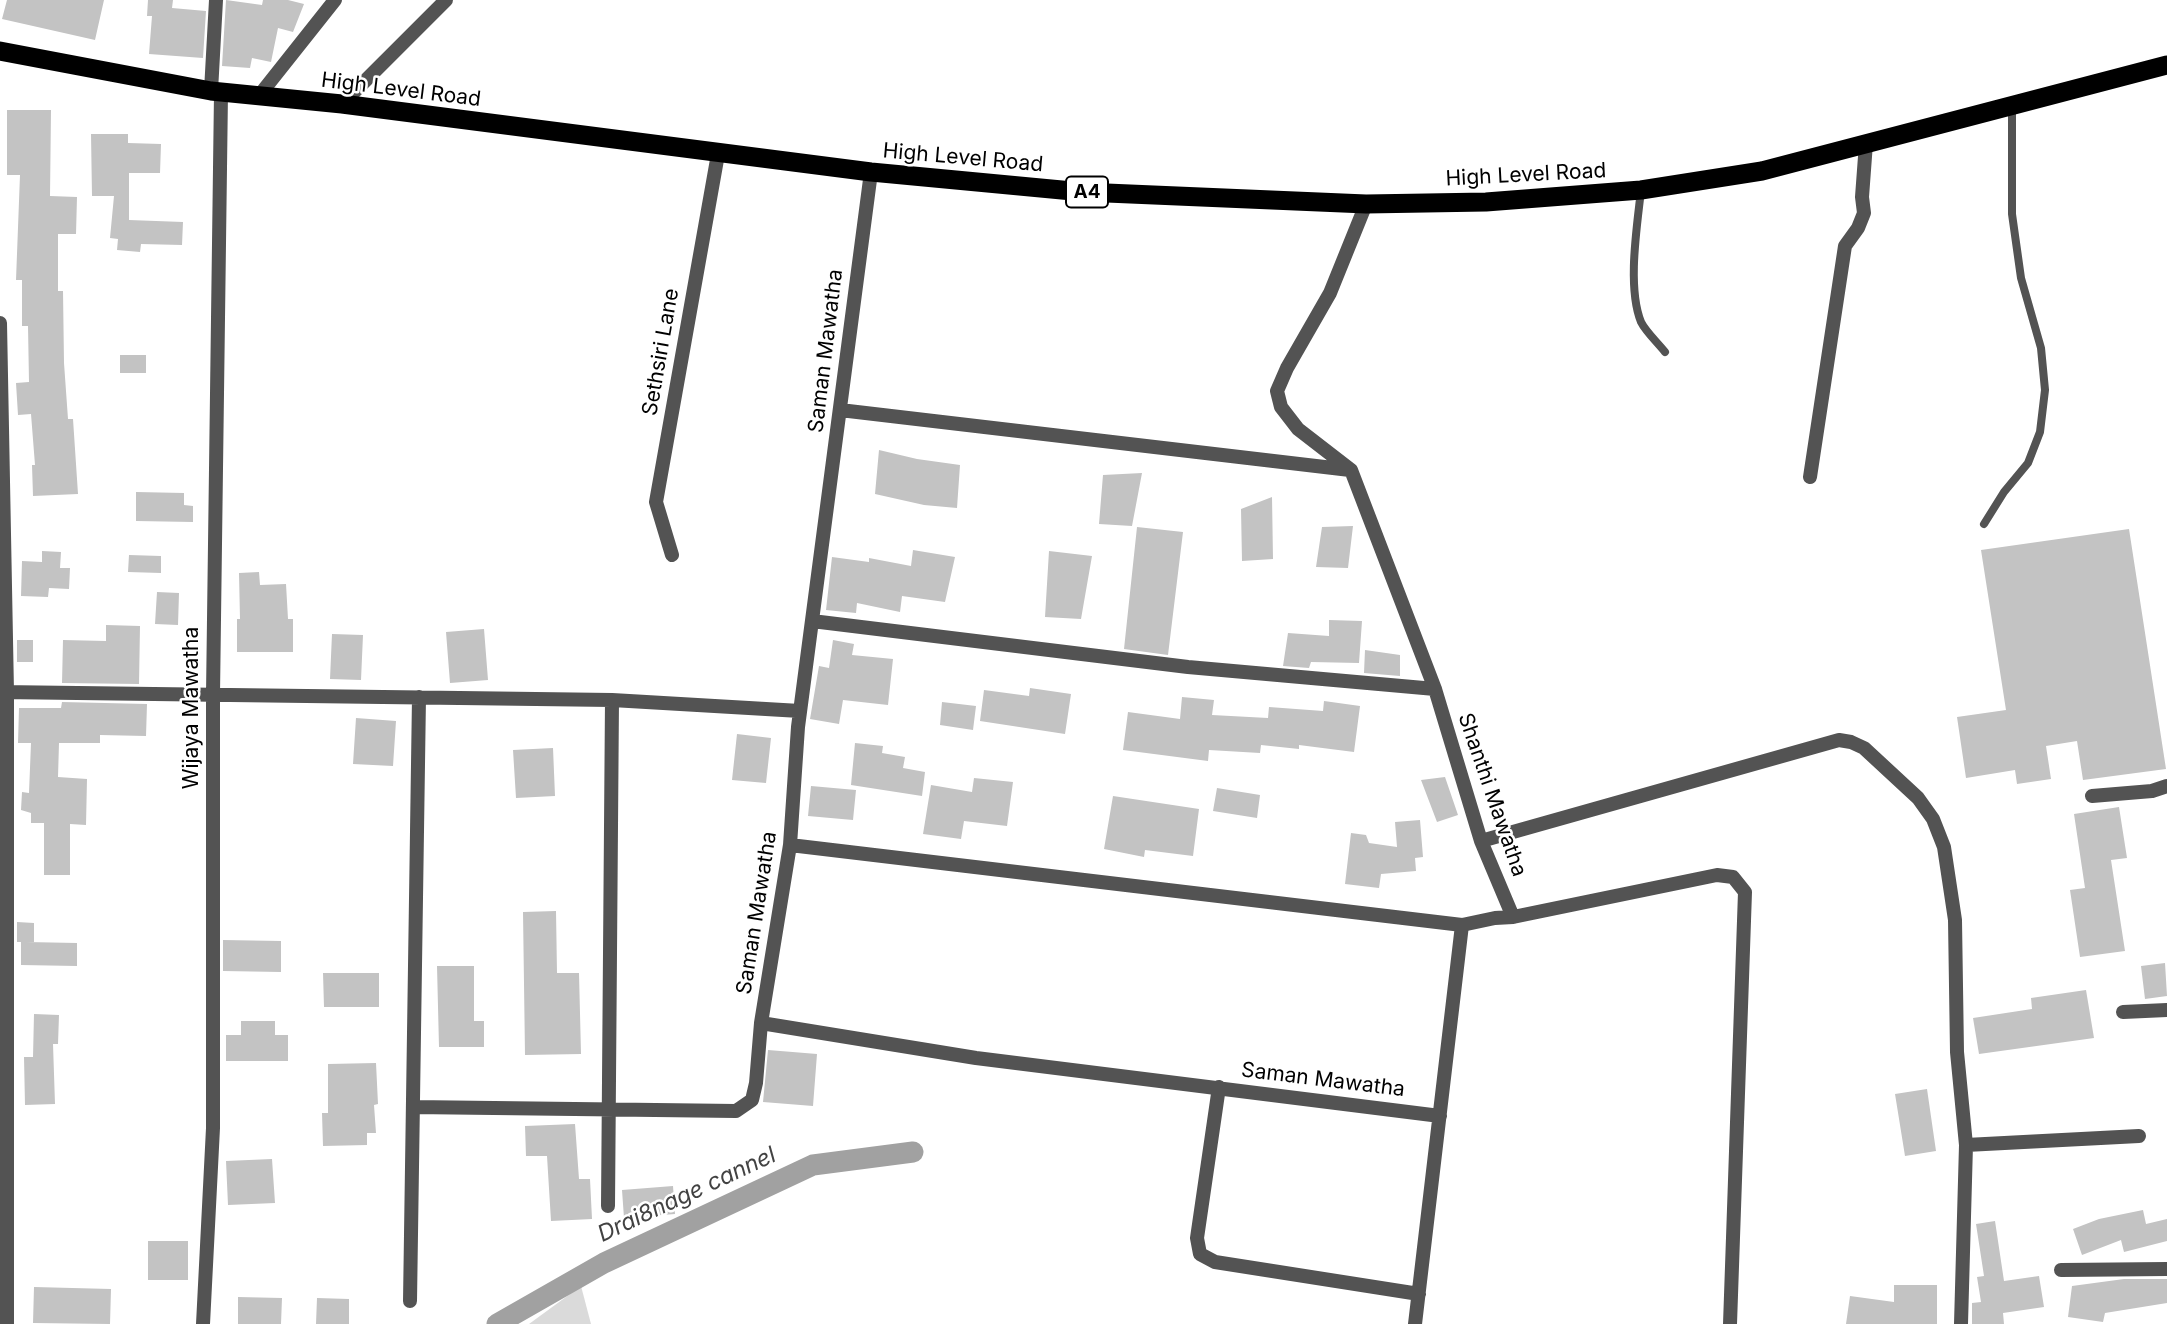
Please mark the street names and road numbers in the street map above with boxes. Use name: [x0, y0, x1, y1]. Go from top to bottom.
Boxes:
street label: High Level Road: [320, 68, 482, 112]
street label: High Level Road: [882, 138, 1044, 178]
street label: High Level Road: [1445, 158, 1607, 192]
road number: A4: [1066, 176, 1108, 208]
street label: Saman Mawatha: [803, 268, 849, 434]
street label: Sethsiri Lane: [637, 286, 685, 418]
street label: Wijaya Mawatha: [179, 627, 205, 789]
street label: Shanthi Mawatha: [1452, 710, 1532, 880]
street label: Saman Mawatha: [732, 830, 782, 996]
street label: Saman Mawatha: [1240, 1057, 1406, 1103]

